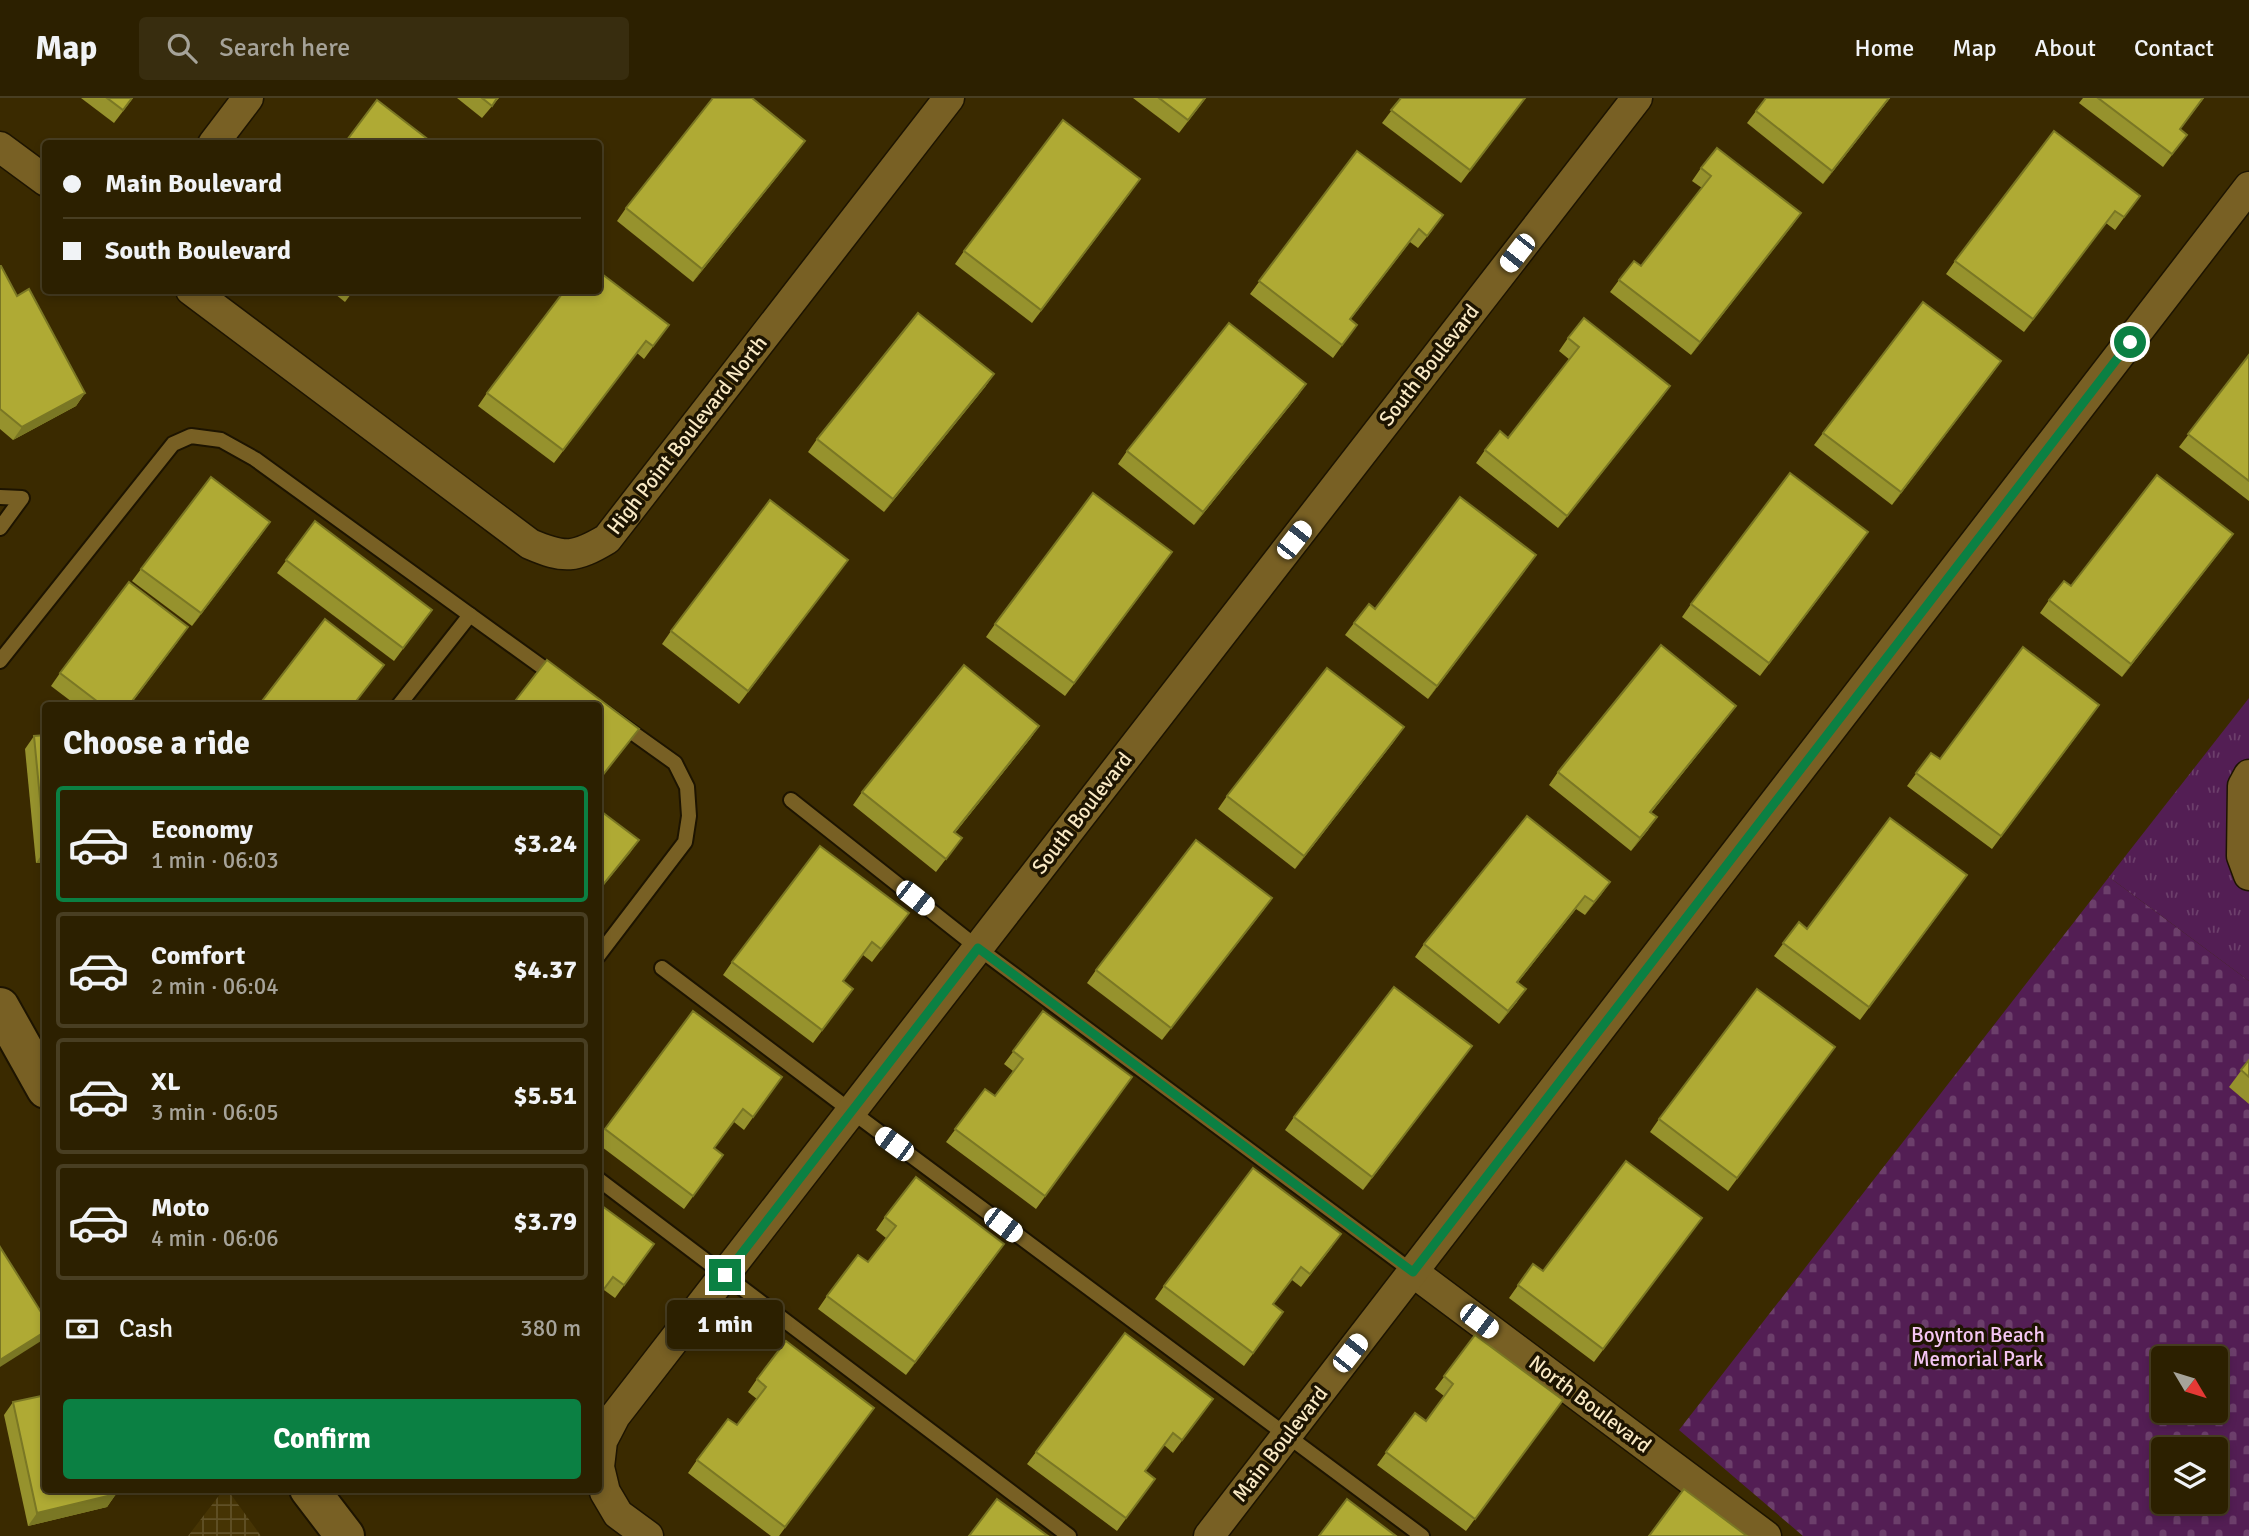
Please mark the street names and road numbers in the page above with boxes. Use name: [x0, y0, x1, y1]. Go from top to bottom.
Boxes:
street label: South Boulevard: [1373, 299, 1485, 431]
street label: High Point Boulevard North: [601, 330, 773, 540]
street label: South Boulevard: [1026, 747, 1138, 879]
street label: North Boulevard: [1524, 1349, 1656, 1459]
street label: Main Boulevard: [1227, 1381, 1333, 1507]

